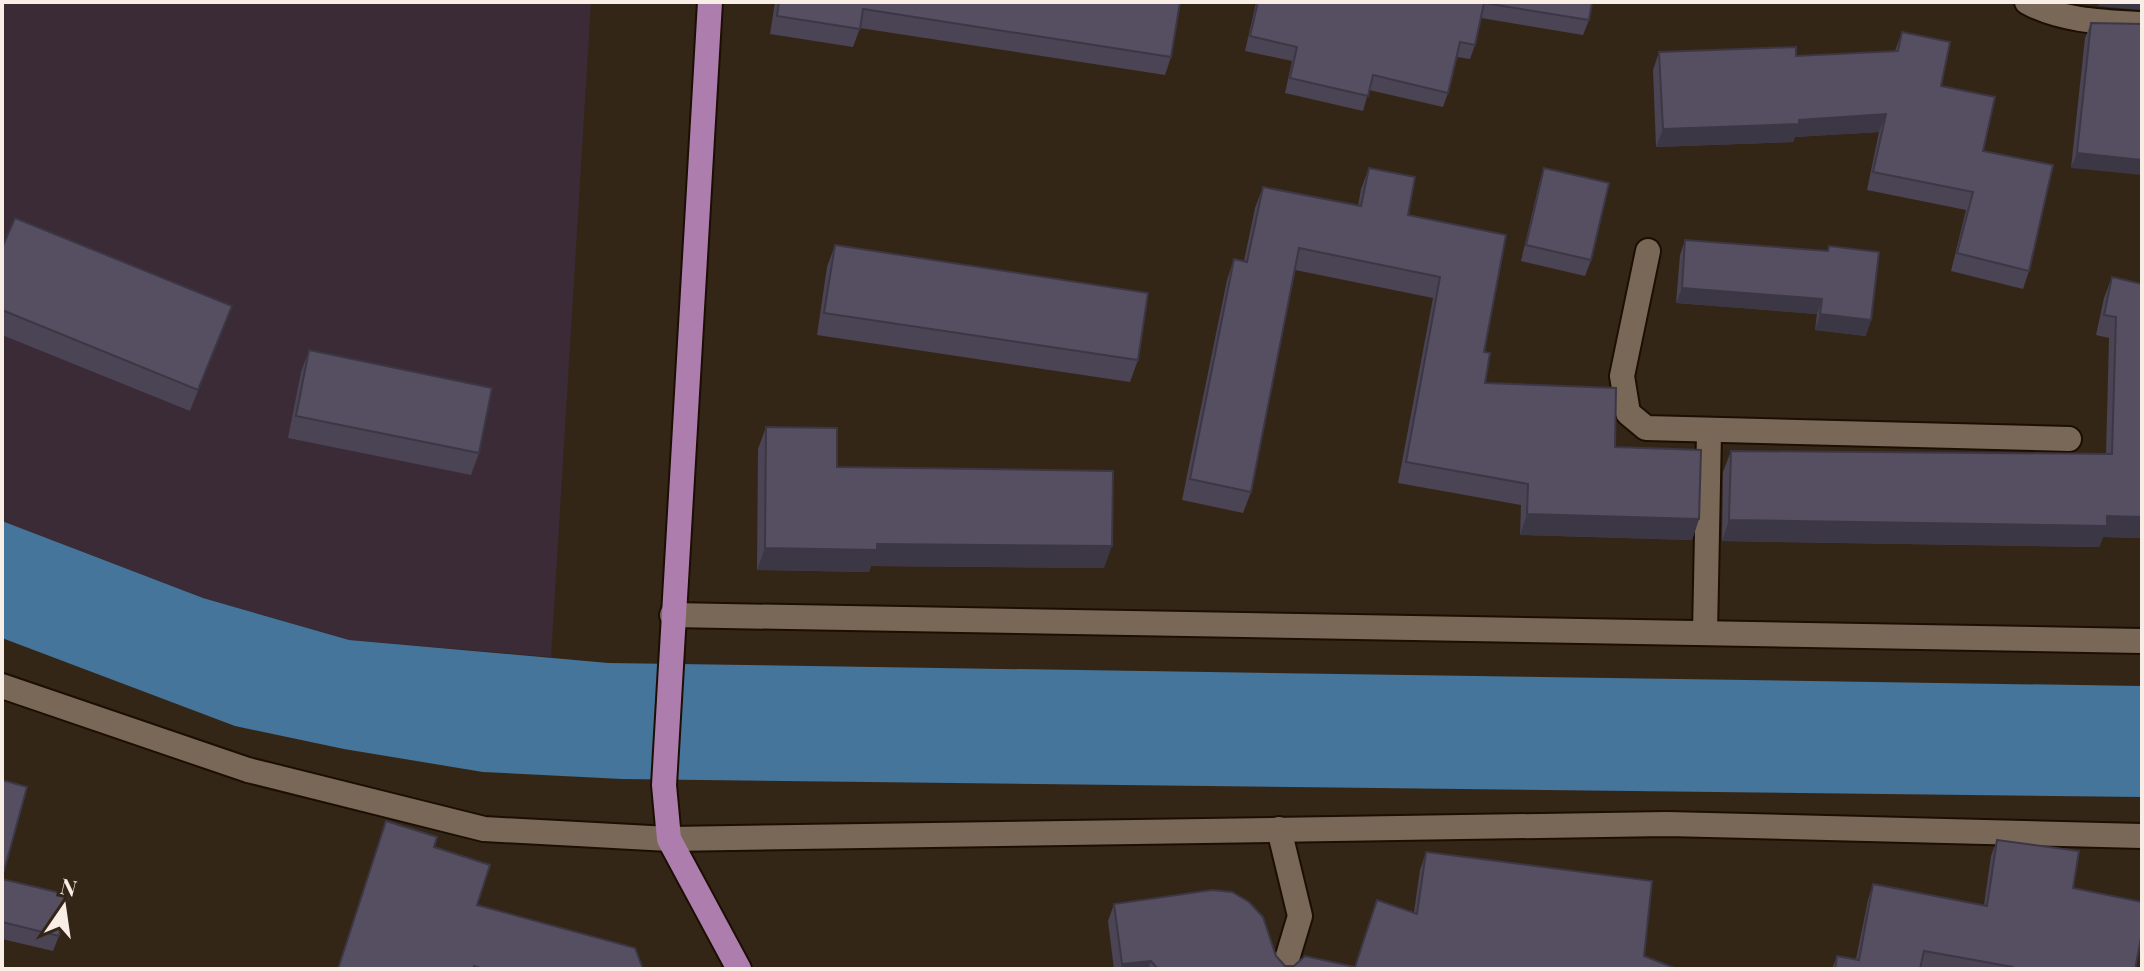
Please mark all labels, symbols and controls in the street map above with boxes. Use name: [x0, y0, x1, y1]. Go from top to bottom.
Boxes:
north arrow: [24, 867, 104, 947]
text: N: [58, 870, 80, 903]

